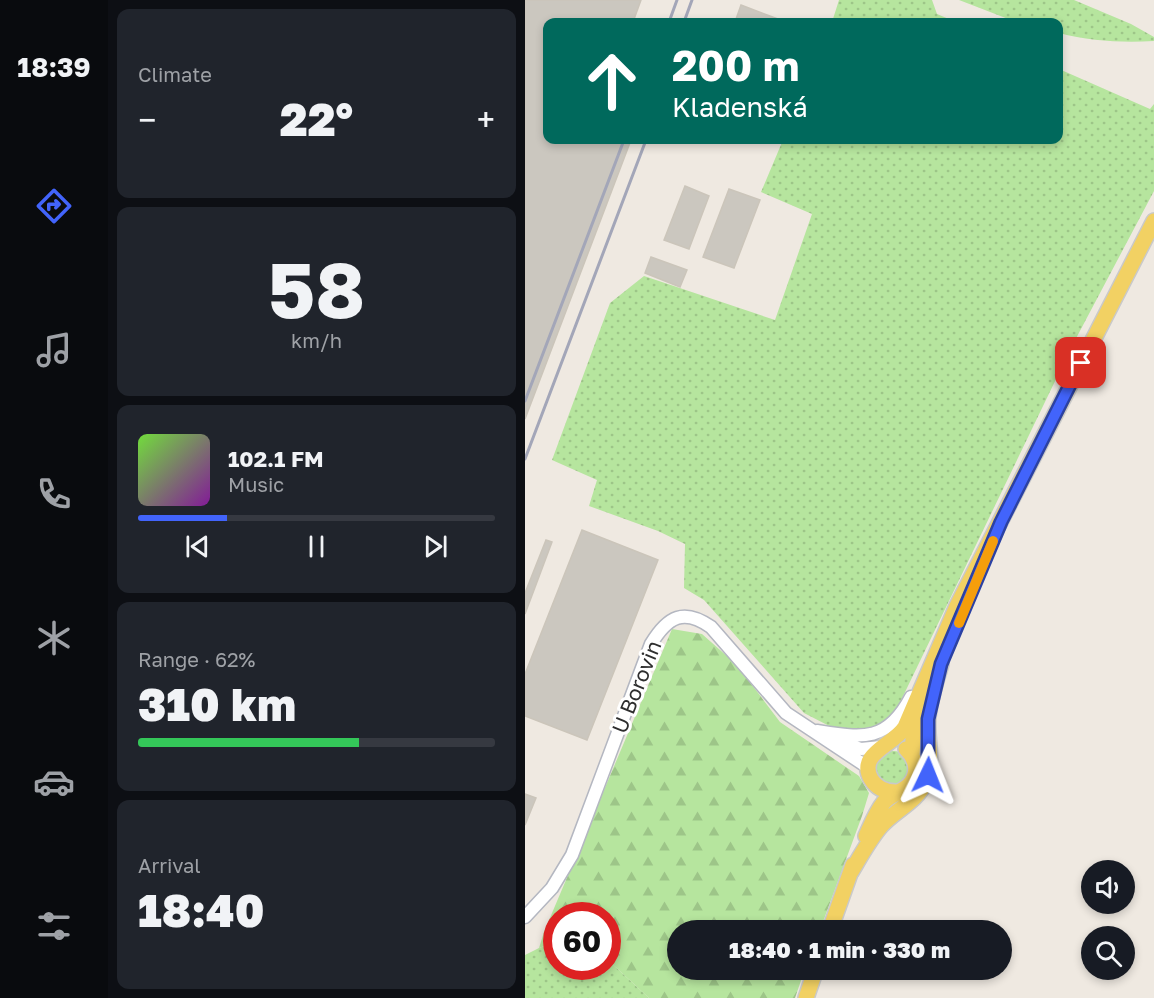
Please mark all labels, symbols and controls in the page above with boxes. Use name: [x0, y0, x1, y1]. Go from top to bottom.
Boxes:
text: 200 m: [672, 40, 799, 90]
icon: ahead: [573, 42, 651, 120]
text: 18:39: [17, 51, 91, 83]
text: Climate: [138, 62, 212, 86]
text: Kladenská: [672, 91, 808, 123]
text: 22°: [280, 92, 353, 146]
text: −: [138, 100, 156, 139]
text: +: [477, 100, 495, 139]
icon: directions: [33, 185, 75, 227]
text: 58: [268, 242, 365, 335]
text: km/h: [291, 328, 342, 352]
icon: music: [33, 329, 75, 371]
pin: [1055, 337, 1106, 388]
icon: arrive: [1064, 346, 1097, 379]
text: 102.1 FM: [228, 445, 324, 472]
text: Music: [228, 472, 284, 496]
icon: phone: [33, 473, 75, 515]
icon: previous: [181, 530, 214, 563]
icon: pause: [300, 530, 333, 563]
icon: next: [419, 530, 452, 563]
icon: climate: [33, 617, 75, 659]
street label: U Borovin: [606, 636, 666, 737]
text: Range · 62%: [138, 647, 255, 671]
text: 310 km: [138, 677, 296, 731]
position arrow: [896, 743, 960, 807]
icon: car: [33, 761, 75, 803]
text: Arrival: [138, 853, 201, 877]
map controls: [1081, 860, 1135, 980]
button: sound: [1081, 860, 1135, 914]
text: 18:40: [138, 883, 264, 937]
speed limit sign: 60: [543, 902, 621, 980]
icon: filters: [33, 905, 75, 947]
button: search: [1081, 926, 1135, 980]
text: 18:40 · 1 min · 330 m: [729, 936, 950, 963]

